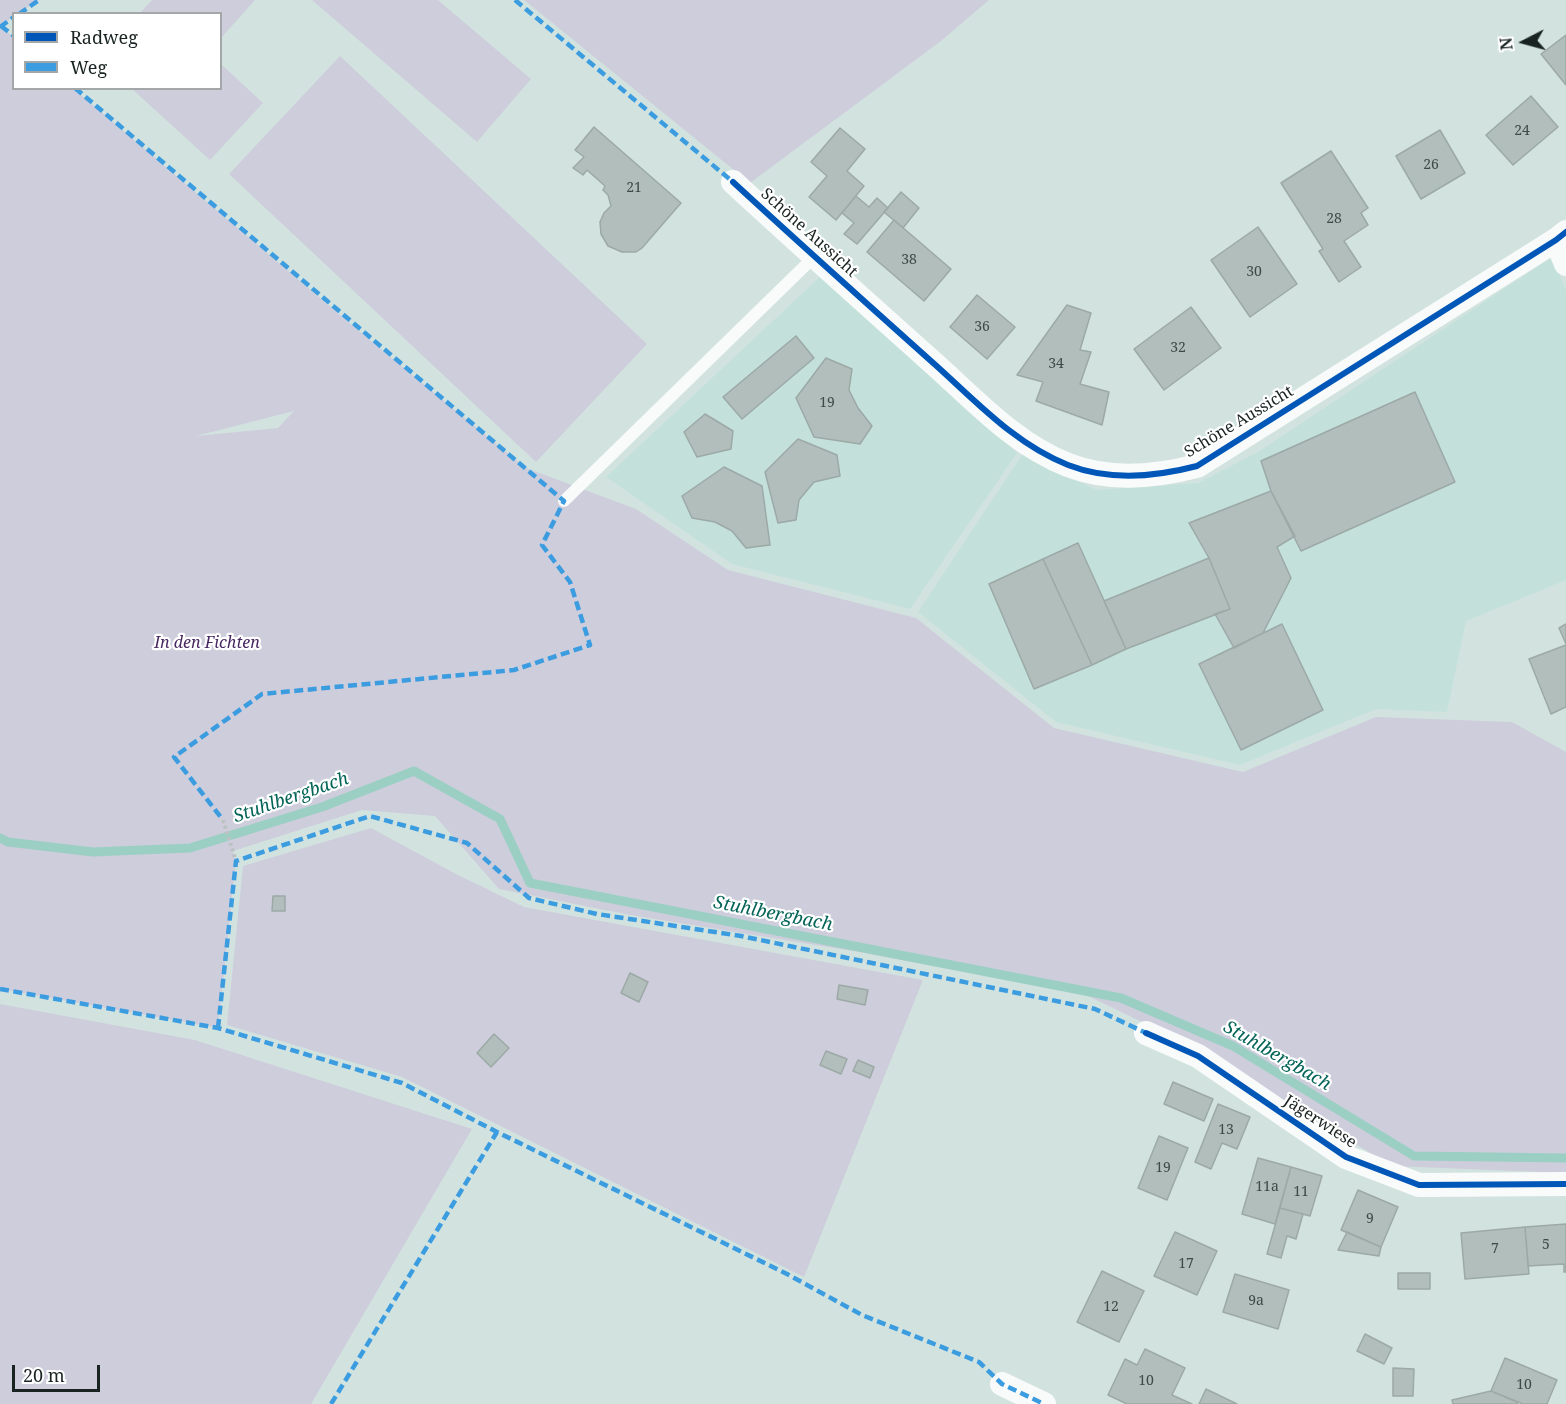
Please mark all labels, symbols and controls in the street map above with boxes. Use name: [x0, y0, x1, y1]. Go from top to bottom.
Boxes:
legend: [12, 12, 222, 90]
north arrow: [1494, 12, 1554, 72]
text: Radweg: [70, 25, 138, 49]
text: N: [1495, 36, 1518, 51]
text: Weg: [70, 55, 107, 79]
house number: 24: [1514, 123, 1530, 139]
house number: 26: [1423, 157, 1439, 173]
house number: 21: [626, 180, 642, 196]
street label: Schöne Aussicht: [757, 185, 861, 281]
house number: 28: [1326, 211, 1342, 227]
house number: 38: [901, 252, 917, 268]
house number: 30: [1246, 264, 1262, 280]
house number: 36: [974, 319, 990, 335]
house number: 32: [1170, 340, 1186, 356]
house number: 34: [1048, 356, 1064, 372]
street label: Schöne Aussicht: [1181, 382, 1297, 462]
house number: 19: [819, 395, 835, 411]
park label: In den Fichten: [154, 633, 260, 653]
water label: Stuhlbergbach: [230, 768, 352, 828]
water label: Stuhlbergbach: [712, 892, 834, 936]
water label: Stuhlbergbach: [1219, 1016, 1335, 1096]
street label: Jägerwiese: [1280, 1091, 1360, 1153]
house number: 13: [1218, 1122, 1234, 1138]
house number: 19: [1155, 1160, 1171, 1176]
house number: 11a: [1255, 1179, 1279, 1195]
house number: 11: [1293, 1184, 1309, 1200]
house number: 9: [1366, 1211, 1374, 1227]
house number: 5: [1542, 1237, 1550, 1253]
house number: 7: [1491, 1241, 1499, 1257]
house number: 17: [1178, 1256, 1194, 1272]
house number: 9a: [1248, 1293, 1264, 1309]
house number: 12: [1103, 1299, 1119, 1315]
scale bar: [15, 1353, 104, 1391]
text: 20 m: [23, 1363, 65, 1387]
house number: 10: [1138, 1373, 1154, 1389]
house number: 10: [1516, 1377, 1532, 1393]

